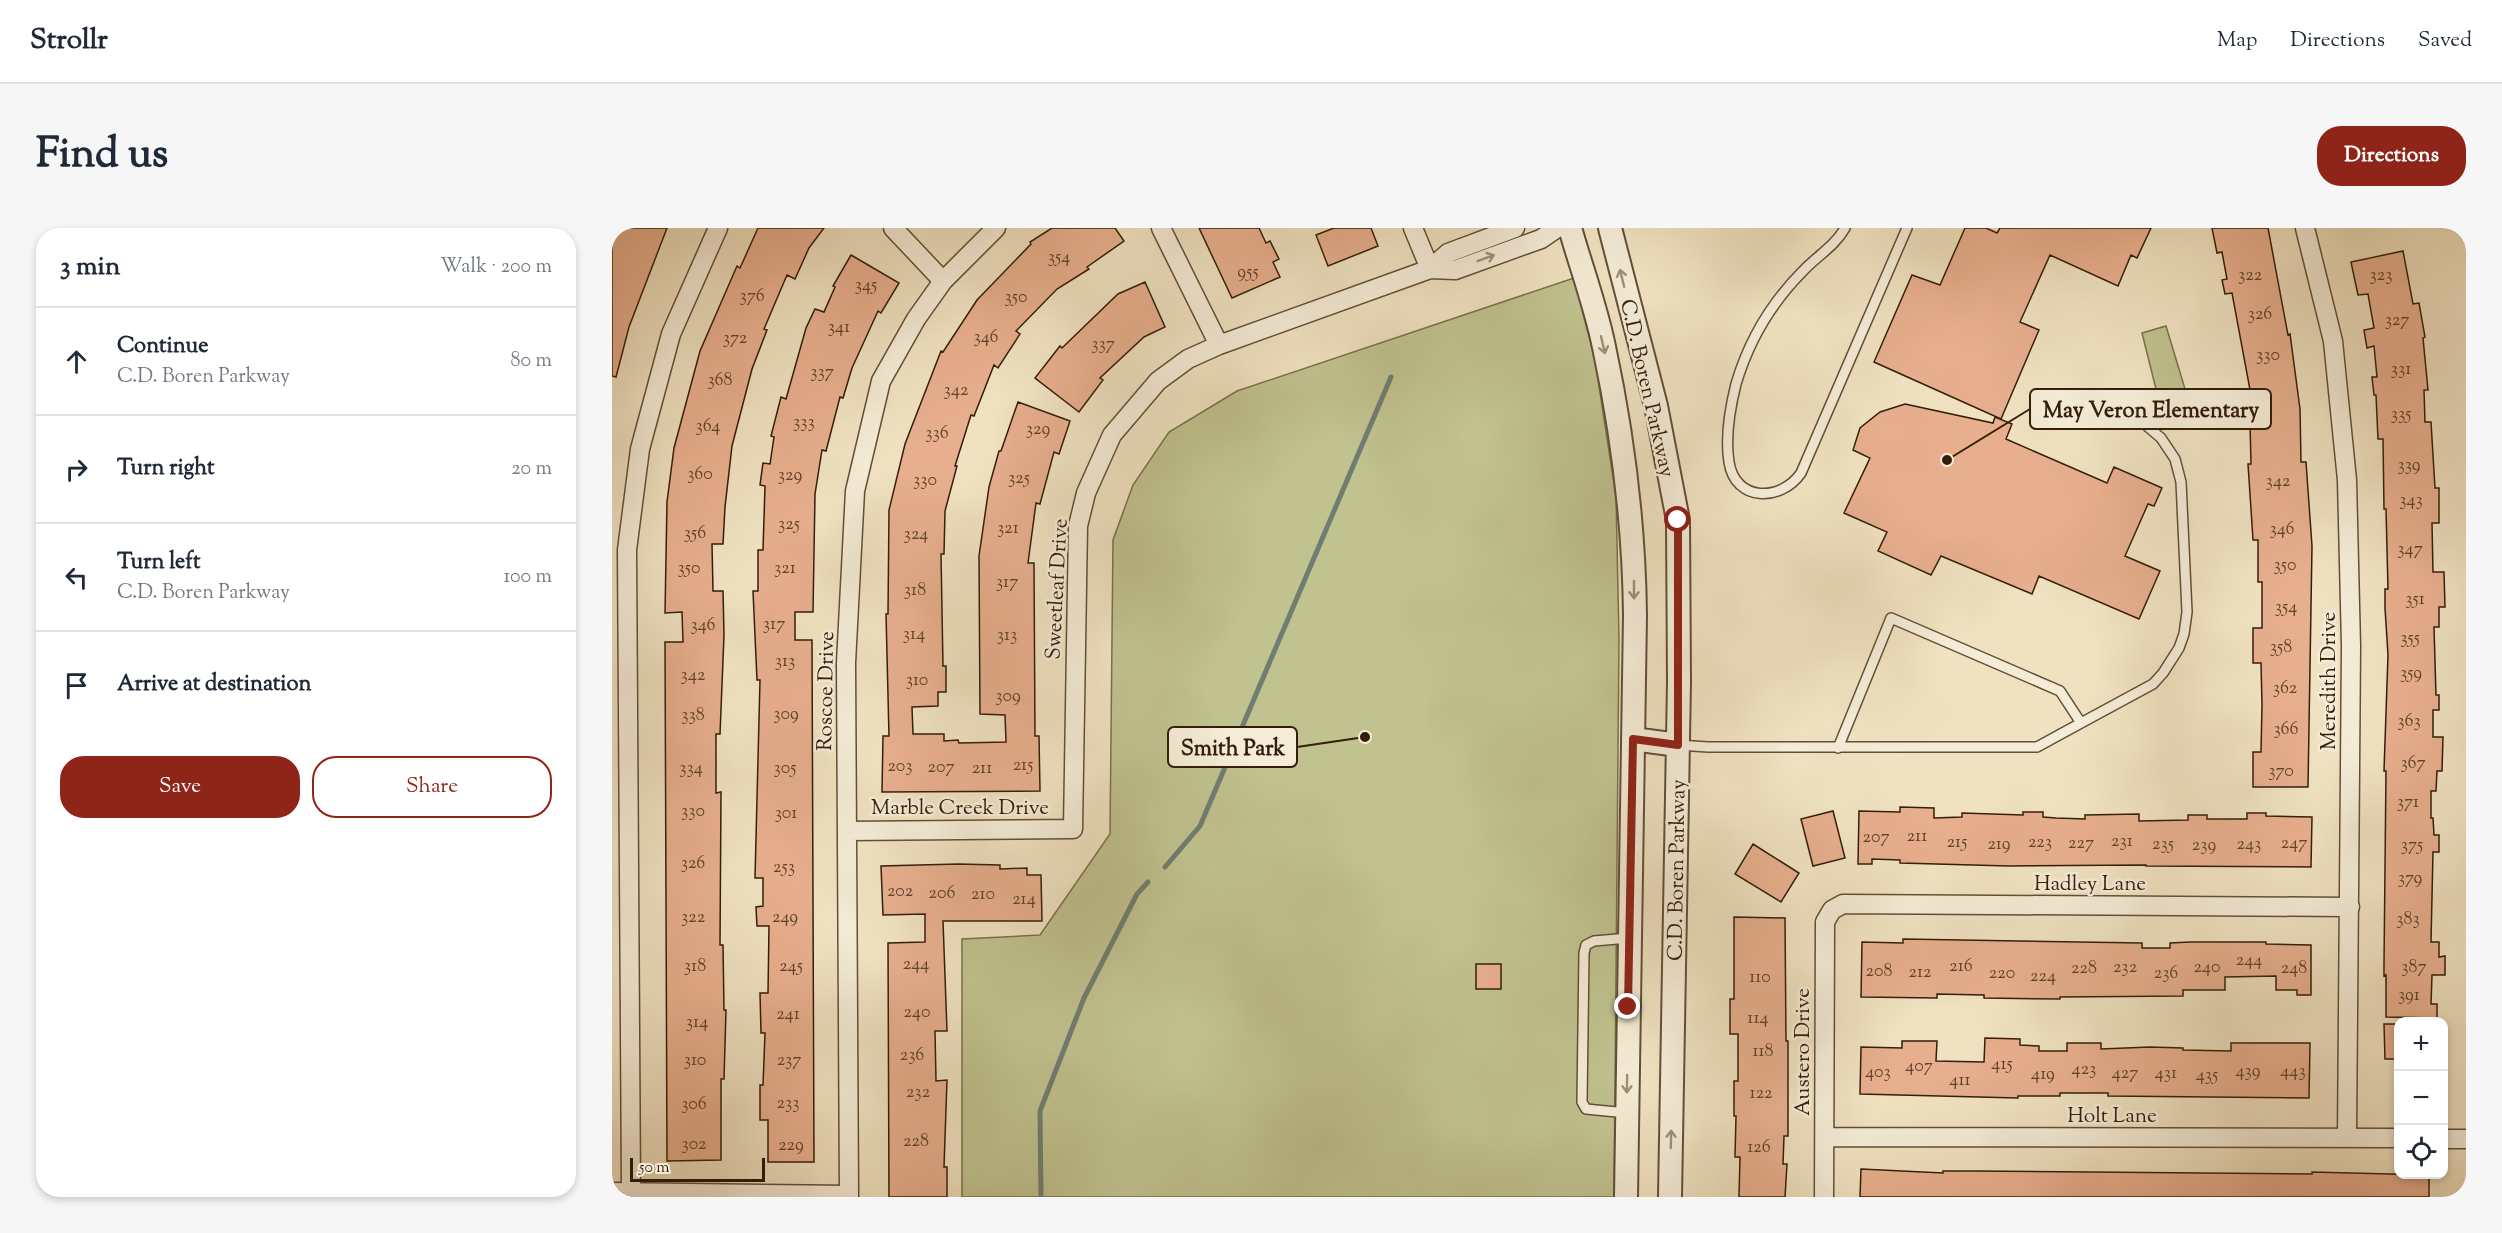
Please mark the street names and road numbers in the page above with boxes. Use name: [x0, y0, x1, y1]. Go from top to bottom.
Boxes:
street label: C.D. Boren Parkway: [1611, 297, 1681, 481]
street label: Sweetleaf Drive: [1039, 518, 1077, 661]
street label: Meredith Drive: [2315, 612, 2345, 750]
street label: Roscoe Drive: [811, 631, 843, 751]
street label: C.D. Boren Parkway: [1661, 778, 1695, 961]
street label: Marble Creek Drive: [871, 794, 1049, 824]
street label: Hadley Lane: [2034, 870, 2146, 900]
street label: Austero Drive: [1789, 988, 1819, 1116]
street label: Holt Lane: [2067, 1102, 2157, 1132]

